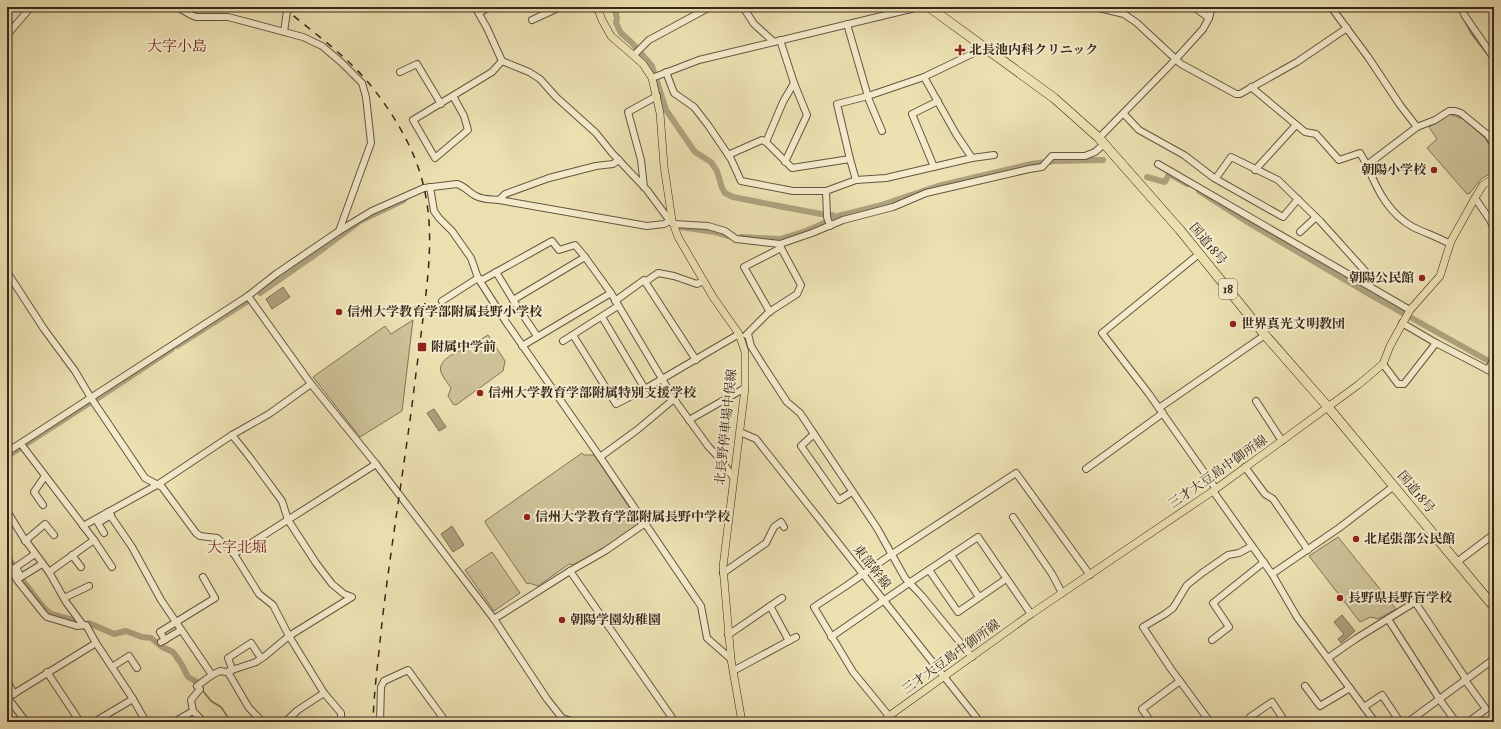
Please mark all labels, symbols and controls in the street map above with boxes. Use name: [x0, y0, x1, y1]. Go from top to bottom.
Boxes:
district label: 大字小島: [147, 37, 207, 56]
place label: 北長池内科クリニック: [969, 42, 1098, 58]
marker: 北長池内科クリニック: [954, 44, 966, 56]
place label: 朝陽小学校: [1361, 162, 1427, 178]
marker: 朝陽小学校: [1429, 165, 1439, 175]
street label: 国道18号: [1186, 220, 1230, 268]
place label: 朝陽公民館: [1349, 270, 1414, 286]
marker: 朝陽公民館: [1417, 273, 1427, 283]
road number: 18: [1219, 279, 1237, 299]
place label: 信州大学教育学部附属長野小学校: [347, 304, 543, 320]
marker: 信州大学教育学部附属長野小学校: [334, 307, 344, 317]
place label: 世界真光文明教団: [1241, 316, 1345, 332]
marker: 世界真光文明教団: [1228, 319, 1238, 329]
place label: 附属中学前: [431, 339, 496, 355]
marker: 附属中学前: [416, 341, 428, 353]
street label: 北長野停車場中俣線: [712, 368, 740, 486]
place label: 信州大学教育学部附属特別支援学校: [488, 385, 697, 401]
marker: 信州大学教育学部附属特別支援学校: [475, 388, 485, 398]
street label: 三才大豆島中御所線: [1165, 432, 1271, 512]
street label: 国道18号: [1394, 468, 1438, 516]
place label: 信州大学教育学部附属長野中学校: [535, 509, 731, 525]
marker: 信州大学教育学部附属長野中学校: [522, 512, 532, 522]
place label: 北尾張部公民館: [1364, 531, 1455, 547]
marker: 北尾張部公民館: [1351, 534, 1361, 544]
district label: 大字北堀: [207, 538, 267, 557]
street label: 東部幹線: [850, 542, 894, 592]
place label: 長野県長野盲学校: [1348, 590, 1453, 606]
marker: 長野県長野盲学校: [1335, 593, 1345, 603]
place label: 朝陽学園幼稚園: [570, 612, 661, 628]
marker: 朝陽学園幼稚園: [557, 615, 567, 625]
street label: 三才大豆島中御所線: [899, 616, 1003, 698]

